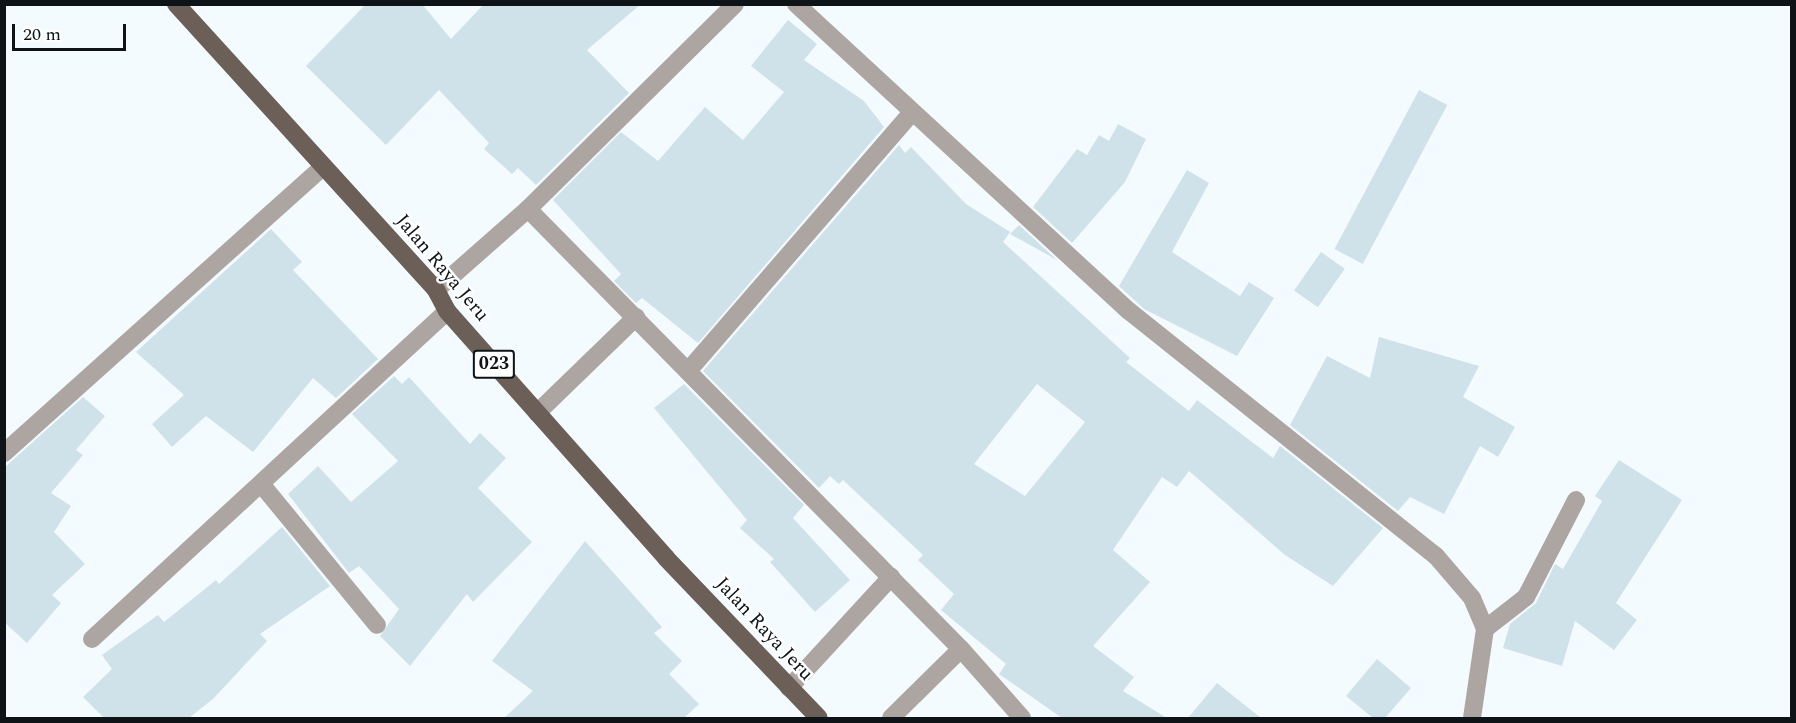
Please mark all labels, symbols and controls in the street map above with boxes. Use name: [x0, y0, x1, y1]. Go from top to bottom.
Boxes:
scale bar: [15, 12, 129, 50]
text: 20 m: [23, 21, 61, 48]
street label: Jalan Raya Jeru: [390, 209, 494, 327]
road number: 023: [472, 349, 516, 379]
street label: Jalan Raya Jeru: [710, 572, 818, 686]

